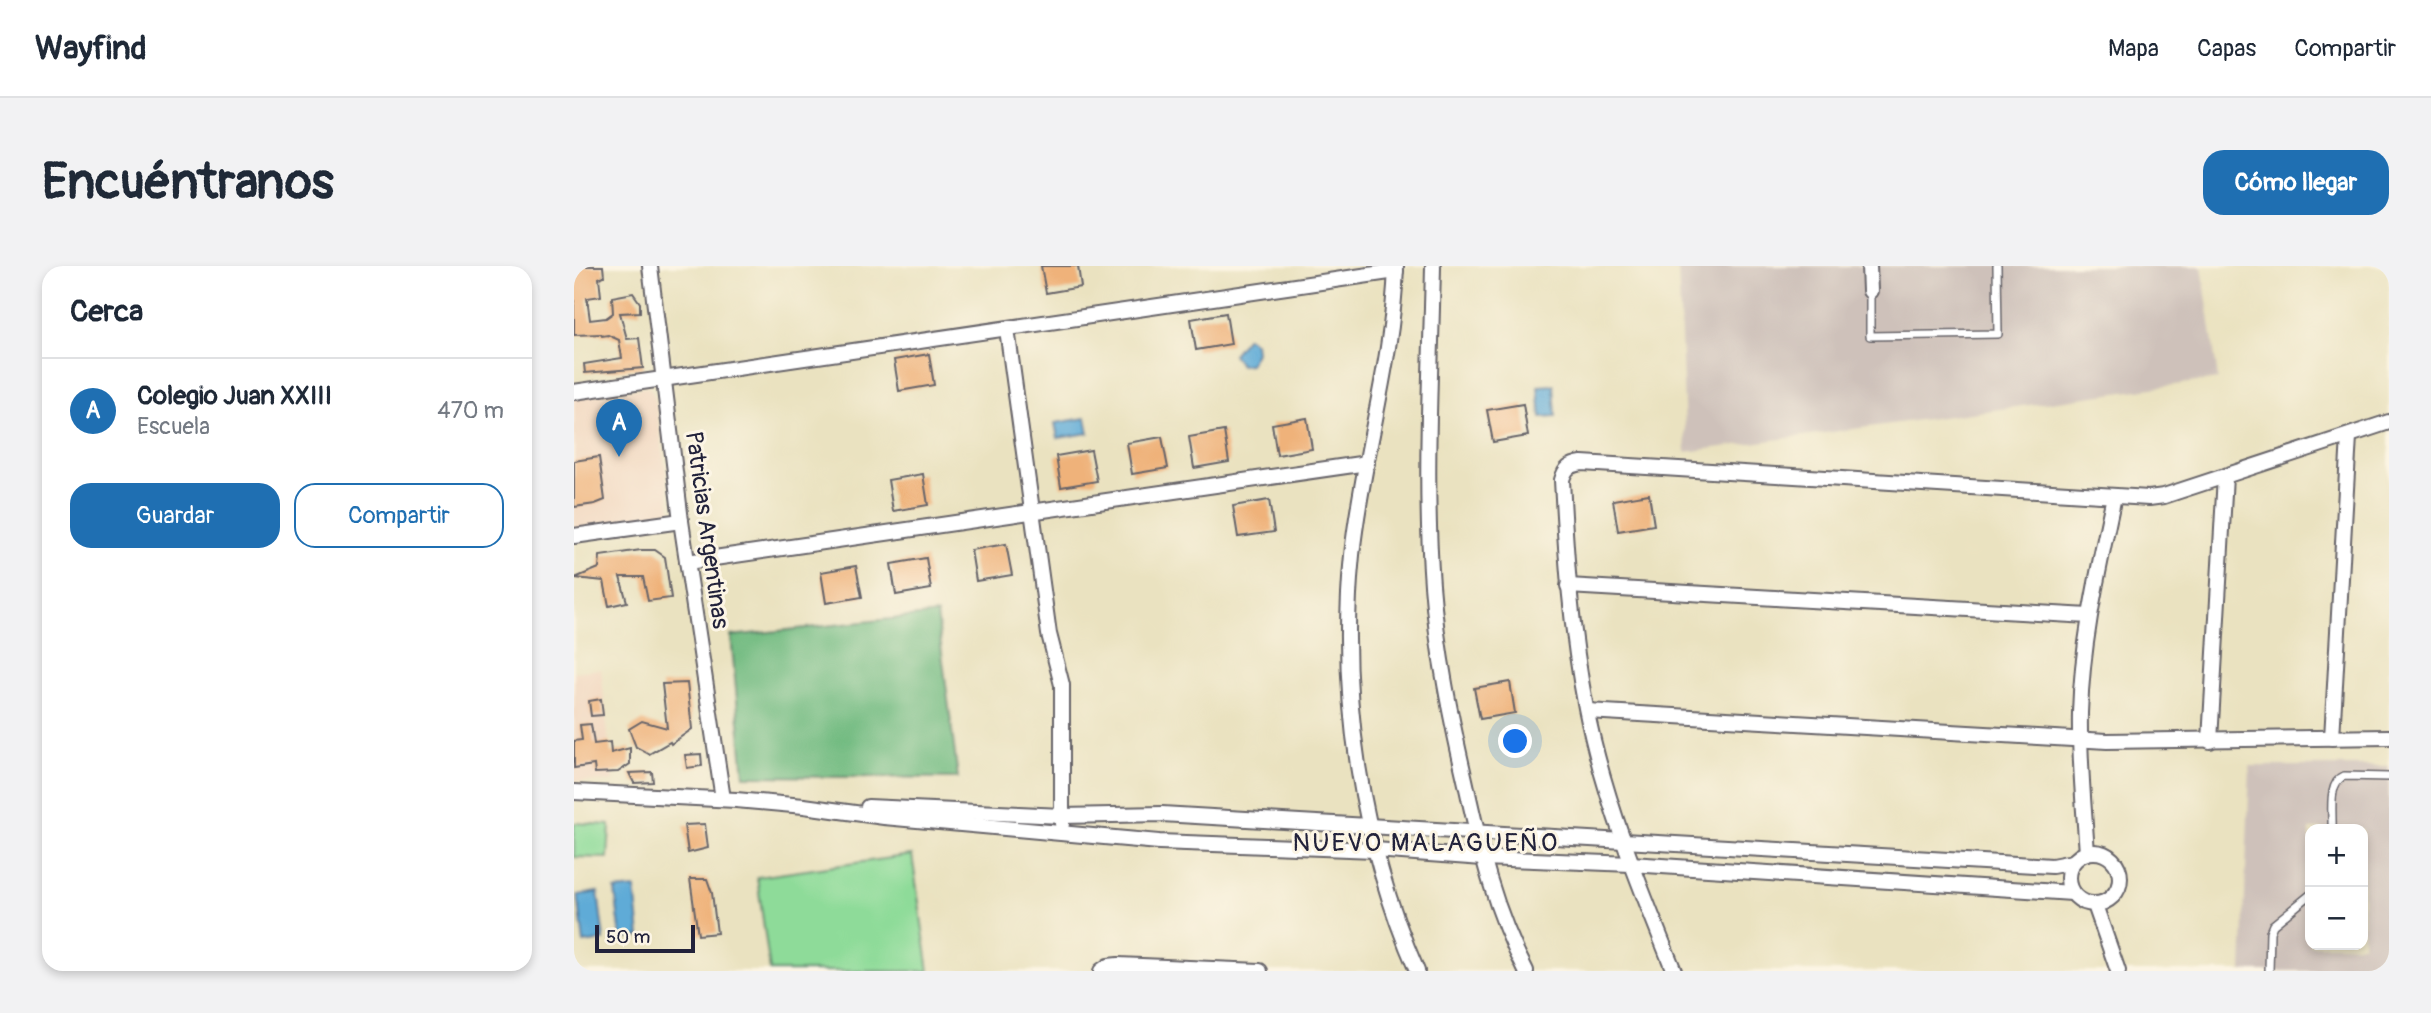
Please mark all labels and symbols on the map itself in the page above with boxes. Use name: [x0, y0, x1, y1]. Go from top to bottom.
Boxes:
pin: A: [596, 399, 642, 457]
street label: Patricias Argentinas: [679, 430, 735, 631]
your location: [1498, 724, 1532, 758]
district label: NUEVO MALAGUEÑO: [1293, 827, 1559, 859]
scale bar: [595, 922, 695, 954]

